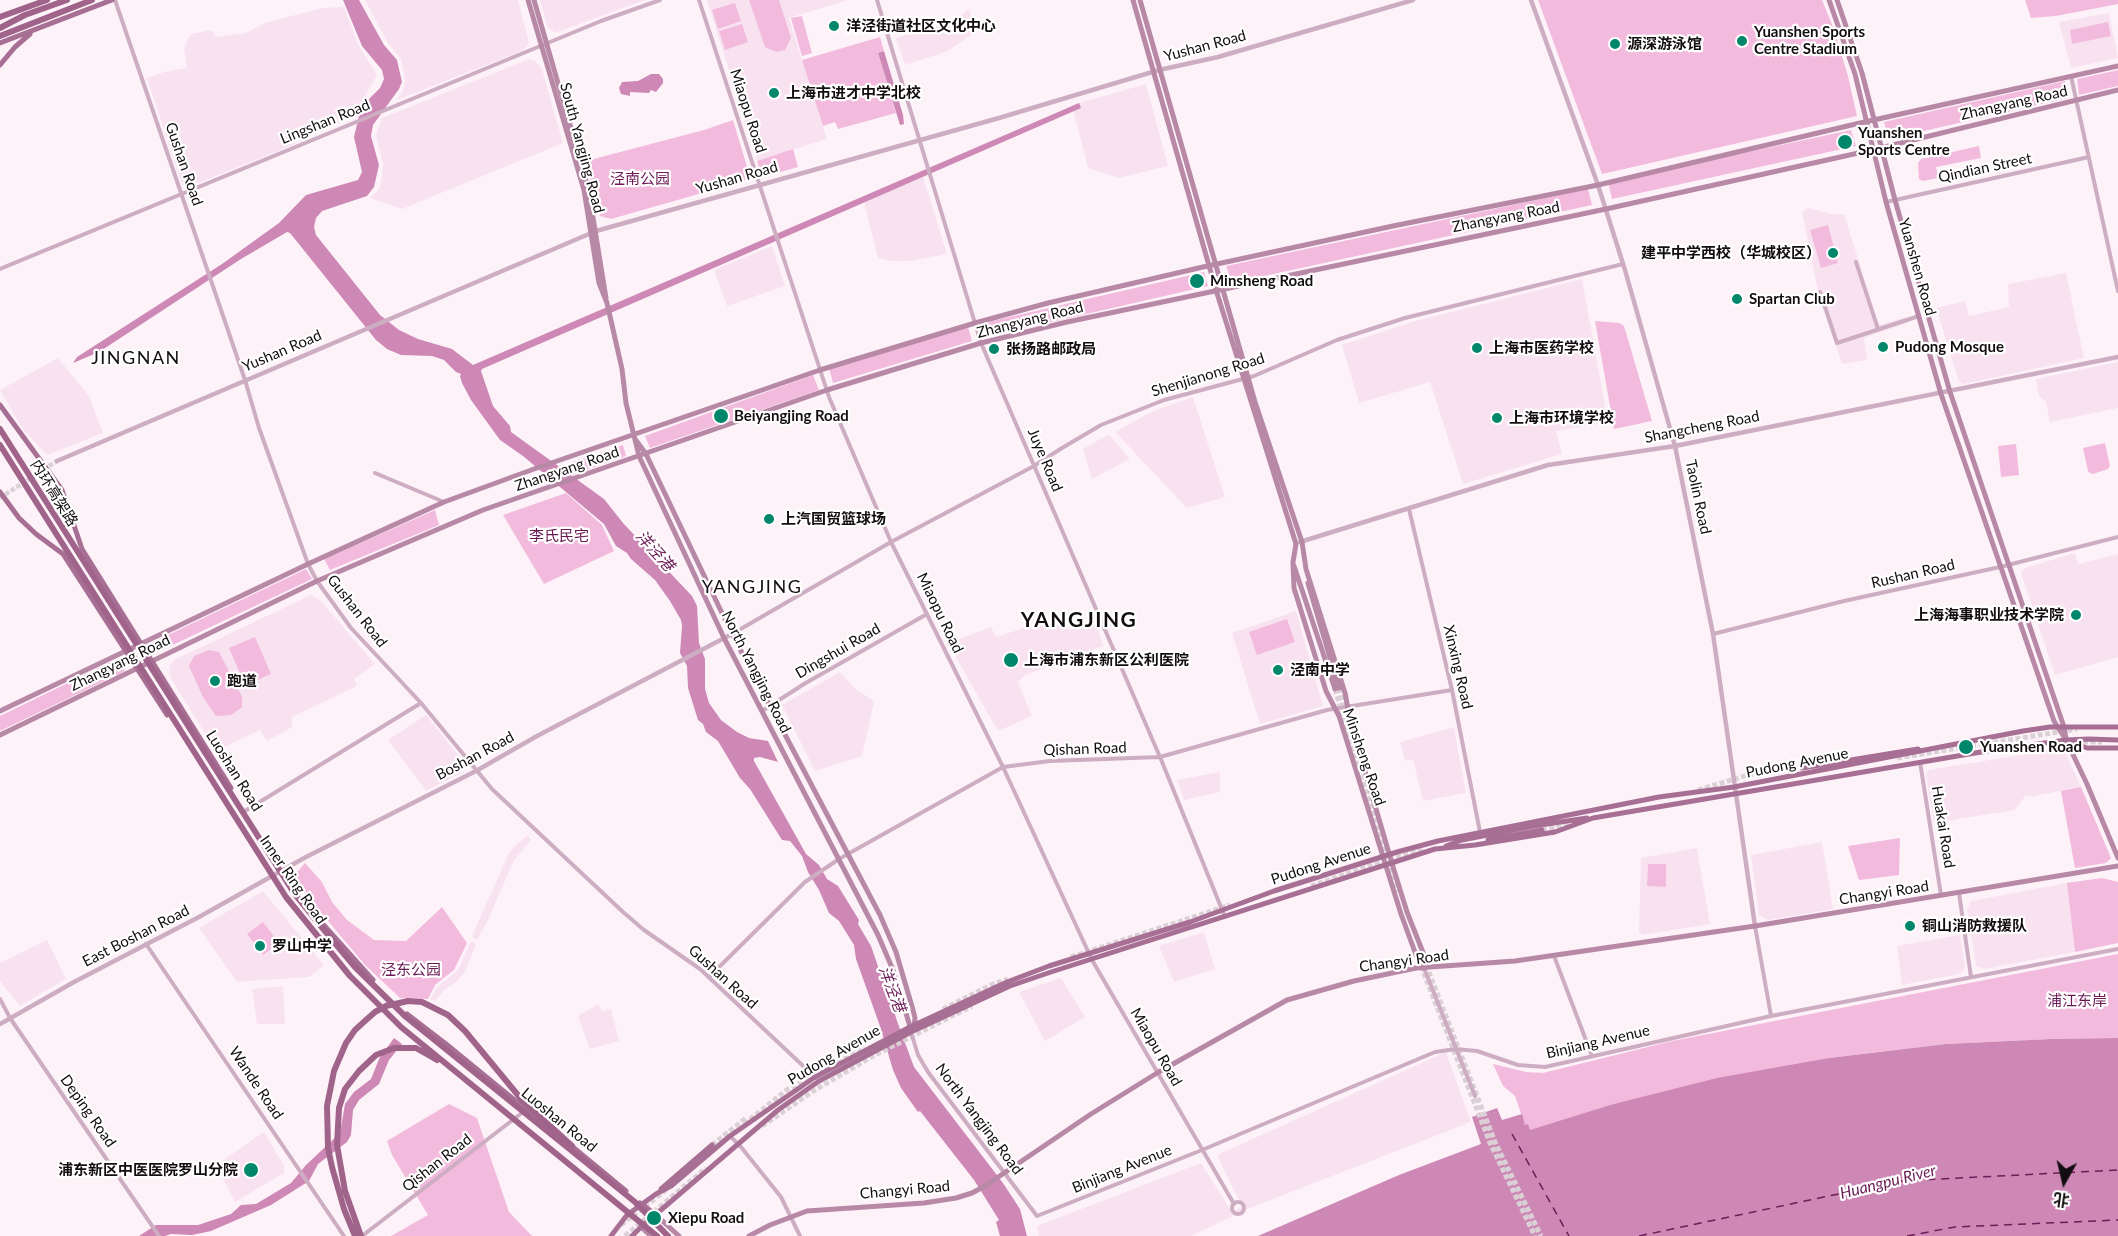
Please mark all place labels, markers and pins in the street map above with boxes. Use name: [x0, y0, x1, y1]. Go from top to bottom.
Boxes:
place label: 洋泾街道社区文化中心: [846, 17, 996, 35]
marker: 洋泾街道社区文化中心: [827, 19, 841, 33]
place label: Yuanshen Sports Centre Stadium: [1754, 23, 1865, 58]
marker: Yuanshen Sports Centre Stadium: [1735, 34, 1749, 48]
place label: 源深游泳馆: [1627, 35, 1702, 53]
marker: 源深游泳馆: [1608, 37, 1622, 51]
place label: 上海市进才中学北校: [786, 84, 921, 102]
marker: 上海市进才中学北校: [767, 86, 781, 100]
place label: Yuanshen Sports Centre: [1858, 124, 1950, 159]
marker: Yuanshen Sports Centre: [1836, 133, 1854, 151]
place label: 建平中学西校（华城校区）: [1641, 244, 1821, 262]
marker: 建平中学西校（华城校区）: [1826, 246, 1840, 260]
marker: Minsheng Road: [1188, 272, 1206, 290]
place label: Minsheng Road: [1210, 272, 1313, 290]
place label: Spartan Club: [1749, 290, 1835, 308]
marker: Spartan Club: [1730, 292, 1744, 306]
place label: Pudong Mosque: [1895, 338, 2004, 356]
place label: 上海市医药学校: [1489, 339, 1594, 357]
place label: 张扬路邮政局: [1006, 340, 1096, 358]
marker: Pudong Mosque: [1876, 340, 1890, 354]
marker: 上海市医药学校: [1470, 341, 1484, 355]
marker: 张扬路邮政局: [987, 342, 1001, 356]
marker: Beiyangjing Road: [712, 407, 730, 425]
place label: Beiyangjing Road: [734, 407, 849, 425]
place label: 上海市环境学校: [1509, 409, 1614, 427]
marker: 上海市环境学校: [1490, 411, 1504, 425]
place label: 上汽国贸篮球场: [781, 510, 886, 528]
marker: 上汽国贸篮球场: [762, 512, 776, 526]
place label: 上海海事职业技术学院: [1914, 606, 2064, 624]
marker: 上海海事职业技术学院: [2069, 608, 2083, 622]
marker: 上海市浦东新区公利医院: [1002, 651, 1020, 669]
place label: 上海市浦东新区公利医院: [1024, 651, 1189, 669]
place label: 泾南中学: [1290, 661, 1350, 679]
marker: 泾南中学: [1271, 663, 1285, 677]
place label: 跑道: [227, 672, 257, 690]
marker: 跑道: [208, 674, 222, 688]
marker: Yuanshen Road: [1957, 738, 1975, 756]
place label: Yuanshen Road: [1980, 738, 2082, 756]
place label: 铜山消防救援队: [1922, 917, 2027, 935]
marker: 铜山消防救援队: [1903, 919, 1917, 933]
place label: 罗山中学: [272, 937, 332, 955]
marker: 罗山中学: [253, 939, 267, 953]
place label: 浦东新区中医医院罗山分院: [58, 1161, 238, 1179]
marker: 浦东新区中医医院罗山分院: [242, 1161, 260, 1179]
marker: Xiepu Road: [645, 1209, 663, 1227]
place label: Xiepu Road: [668, 1209, 744, 1227]

